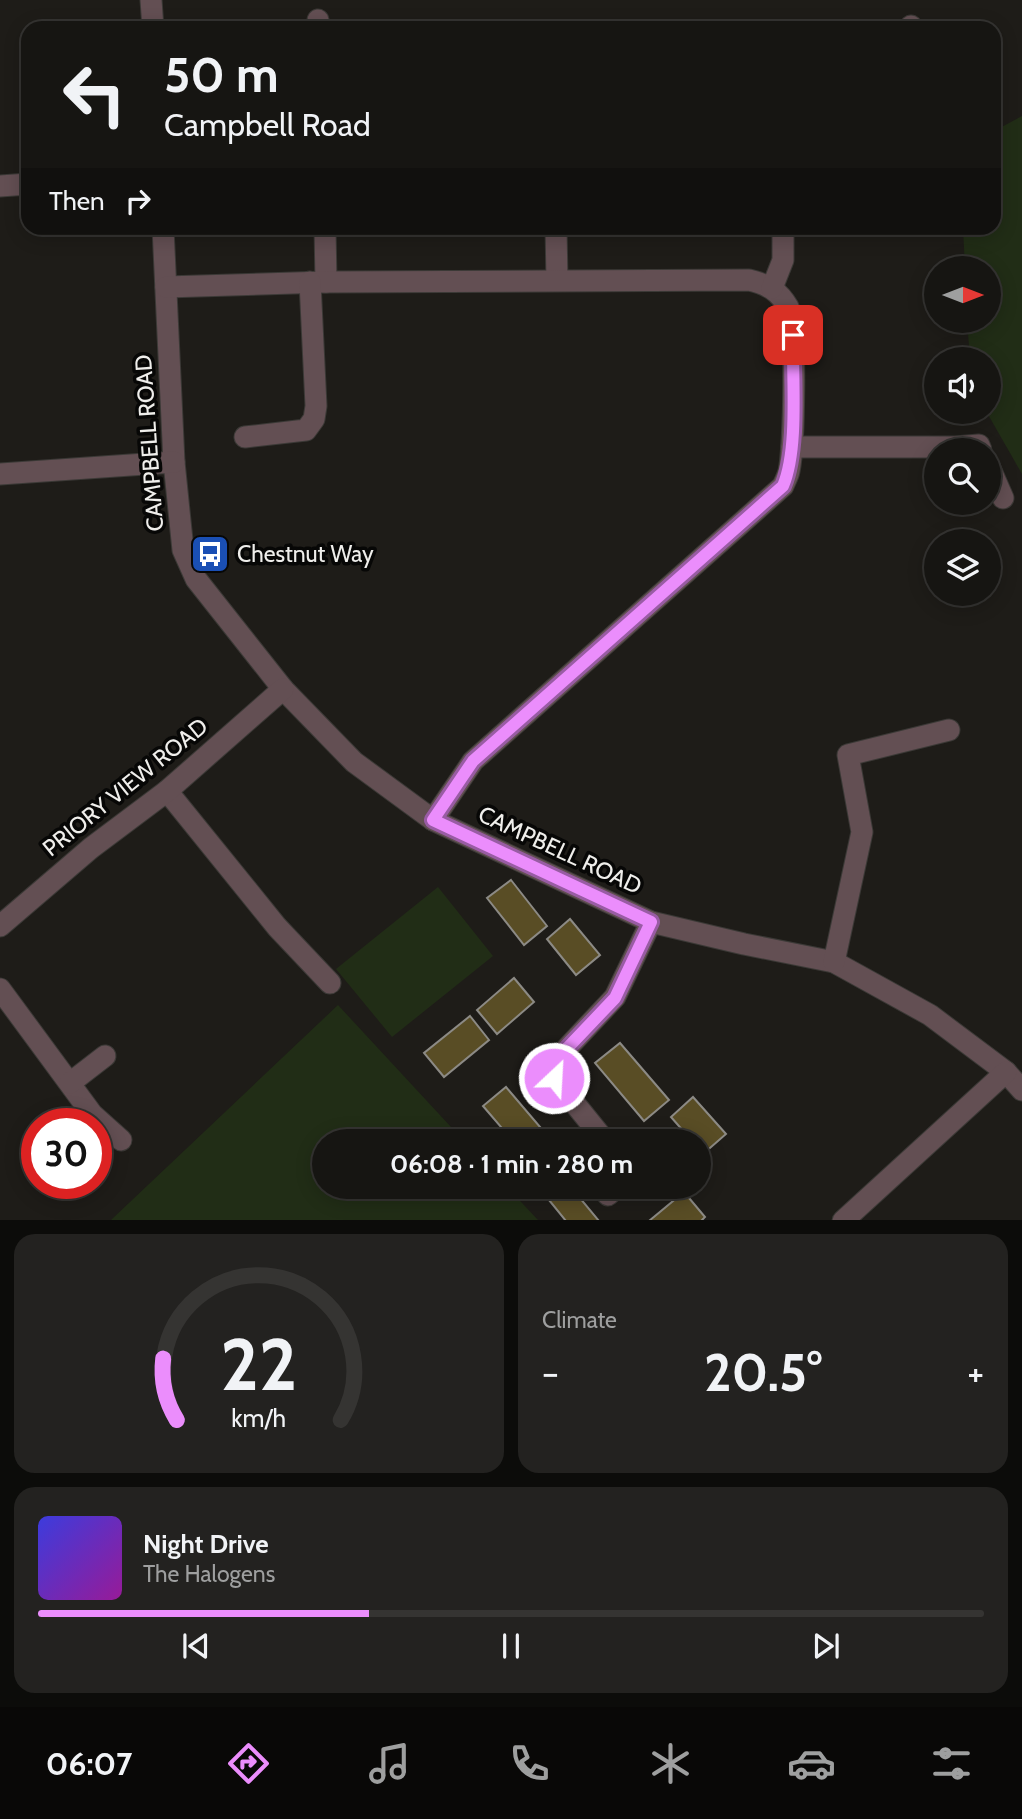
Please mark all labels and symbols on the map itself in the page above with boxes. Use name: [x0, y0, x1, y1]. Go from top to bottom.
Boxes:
north arrow: [924, 256, 1001, 332]
pin: [763, 305, 823, 365]
street label: CAMPBELL ROAD: [129, 354, 169, 532]
bus stop icon: Chestnut Way: [189, 533, 231, 575]
place label: Chestnut Way: [237, 540, 374, 568]
street label: PRIORY VIEW ROAD: [37, 712, 213, 862]
street label: CAMPBELL ROAD: [474, 800, 646, 900]
position arrow: [517, 1041, 591, 1115]
speed limit sign: 30: [21, 1108, 112, 1199]

